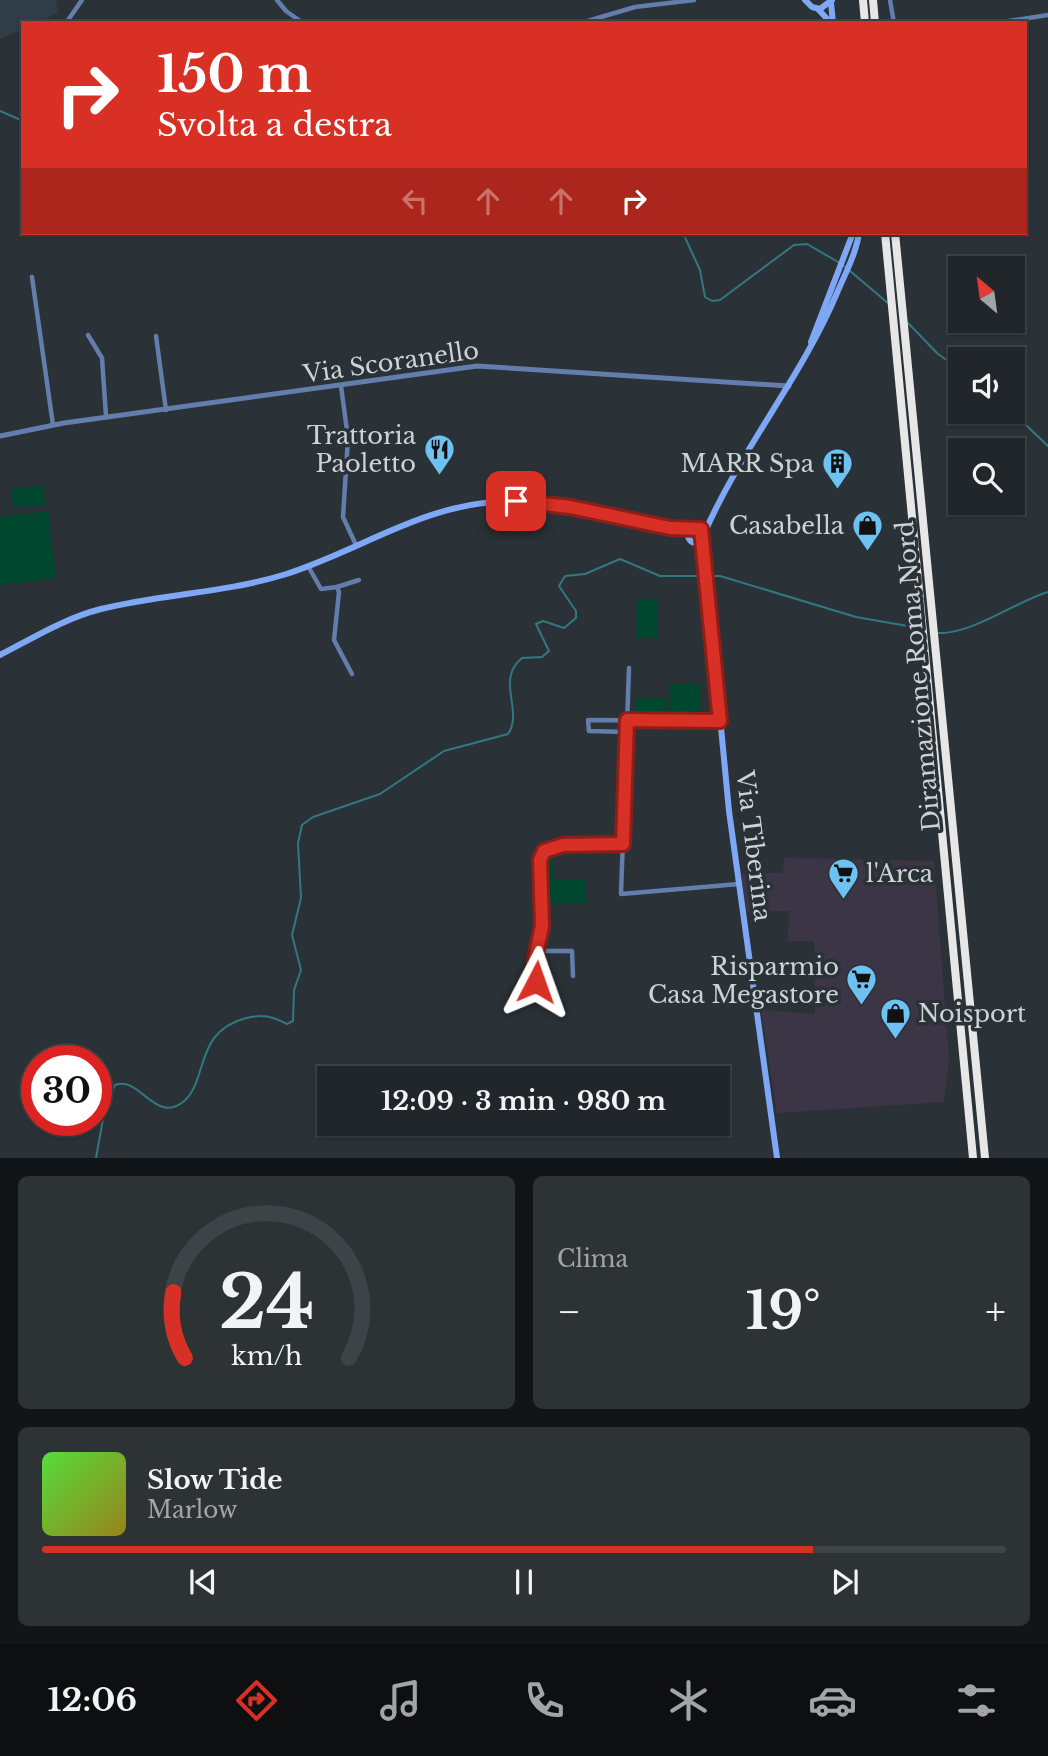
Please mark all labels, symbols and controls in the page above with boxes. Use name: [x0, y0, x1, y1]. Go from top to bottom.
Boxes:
text: 150 m: [157, 44, 312, 105]
icon: right: [42, 49, 133, 140]
text: Svolta a destra: [157, 105, 392, 145]
icon: left: [396, 182, 434, 220]
icon: ahead: [469, 182, 507, 220]
icon: ahead: [542, 182, 580, 220]
icon: right: [615, 182, 653, 220]
north arrow: [948, 256, 1026, 332]
map controls: [948, 256, 1025, 515]
street label: Via Scoranello: [300, 335, 481, 389]
button: sound: [948, 347, 1025, 424]
place label: Trattoria Paoletto: [307, 421, 417, 478]
restaurant icon: Trattoria Paoletto: [422, 432, 456, 476]
button: search: [948, 438, 1025, 515]
building icon: MARR Spa: [820, 446, 854, 490]
place label: MARR Spa: [680, 449, 815, 478]
pin: [486, 471, 546, 531]
icon: arrive: [497, 482, 535, 520]
shop icon: Casabella: [850, 508, 884, 552]
place label: Casabella: [729, 511, 845, 540]
street label: Diramazione Roma Nord: [890, 519, 946, 833]
street label: Via Tiberina: [730, 768, 778, 924]
supermarket icon: l'Arca: [826, 856, 860, 900]
place label: l'Arca: [866, 859, 934, 888]
position arrow: [499, 945, 573, 1019]
place label: Risparmio Casa Megastore: [648, 952, 839, 1009]
supermarket icon: Risparmio Casa Megastore: [845, 963, 879, 1007]
shop icon: Noisport: [878, 996, 912, 1040]
place label: Noisport: [918, 999, 1026, 1028]
speed limit sign: 30: [21, 1045, 112, 1136]
text: 12:09 · 3 min · 980 m: [381, 1085, 666, 1117]
text: Clima: [557, 1245, 628, 1273]
text: 24: [219, 1258, 314, 1349]
text: 19°: [746, 1279, 821, 1343]
text: −: [557, 1288, 581, 1335]
text: +: [985, 1288, 1006, 1335]
text: km/h: [231, 1341, 302, 1372]
text: Slow Tide: [147, 1464, 283, 1496]
text: Marlow: [147, 1496, 237, 1524]
icon: previous: [184, 1563, 222, 1601]
icon: pause: [505, 1563, 543, 1601]
icon: next: [826, 1563, 864, 1601]
icon: directions: [232, 1676, 281, 1725]
icon: music: [376, 1676, 425, 1725]
icon: phone: [520, 1676, 569, 1725]
icon: climate: [664, 1676, 713, 1725]
icon: car: [808, 1676, 857, 1725]
icon: filters: [952, 1676, 1001, 1725]
text: 12:06: [47, 1680, 137, 1720]

